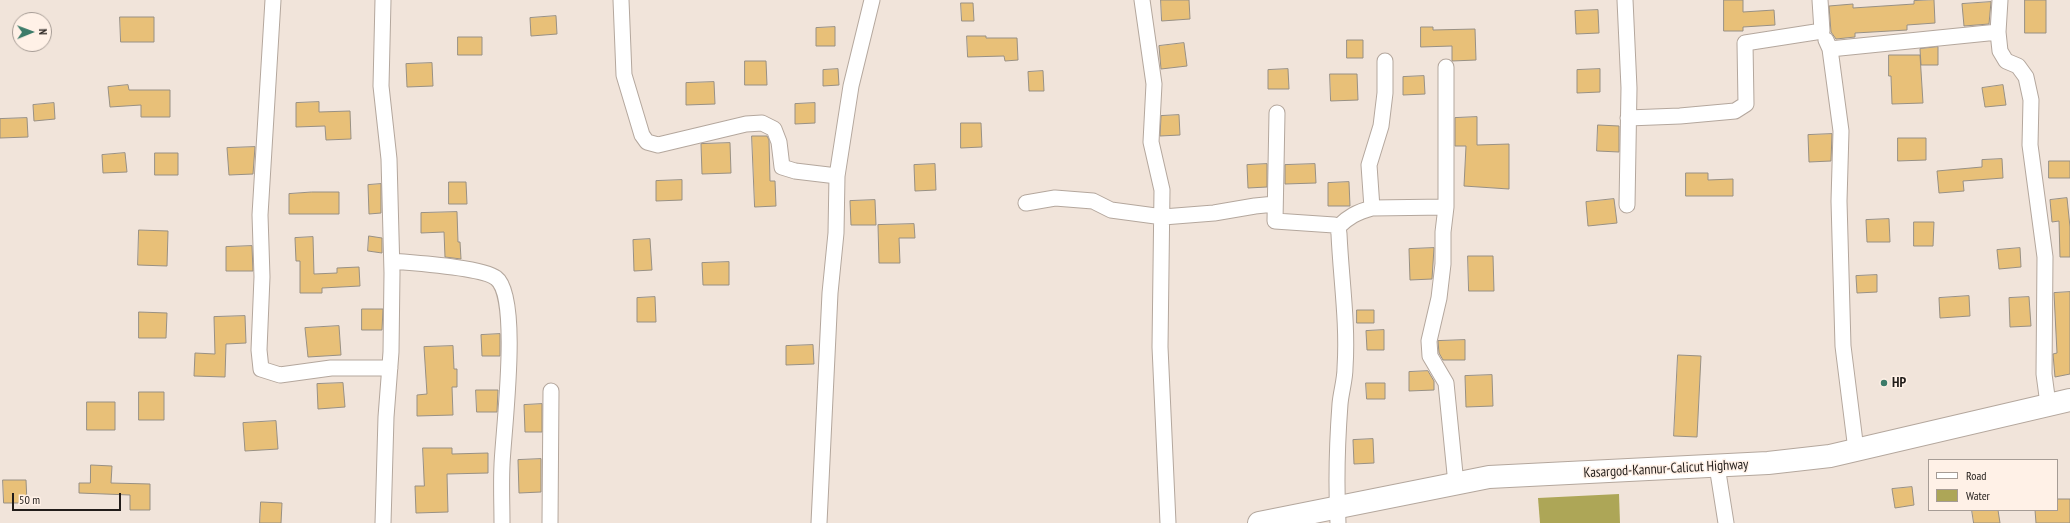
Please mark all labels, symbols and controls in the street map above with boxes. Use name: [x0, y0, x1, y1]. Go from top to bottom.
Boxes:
north arrow: [12, 12, 52, 52]
text: N: [36, 29, 50, 35]
place label: HP: [1892, 375, 1906, 391]
marker: HP: [1879, 378, 1889, 388]
street label: Kasargod-Kannur-Calicut Highway: [1583, 456, 1749, 482]
legend: [1928, 459, 2058, 511]
text: Road: [1966, 468, 1986, 483]
scale bar: [14, 485, 123, 511]
text: Water: [1966, 488, 1990, 503]
text: 50 m: [19, 492, 40, 507]

